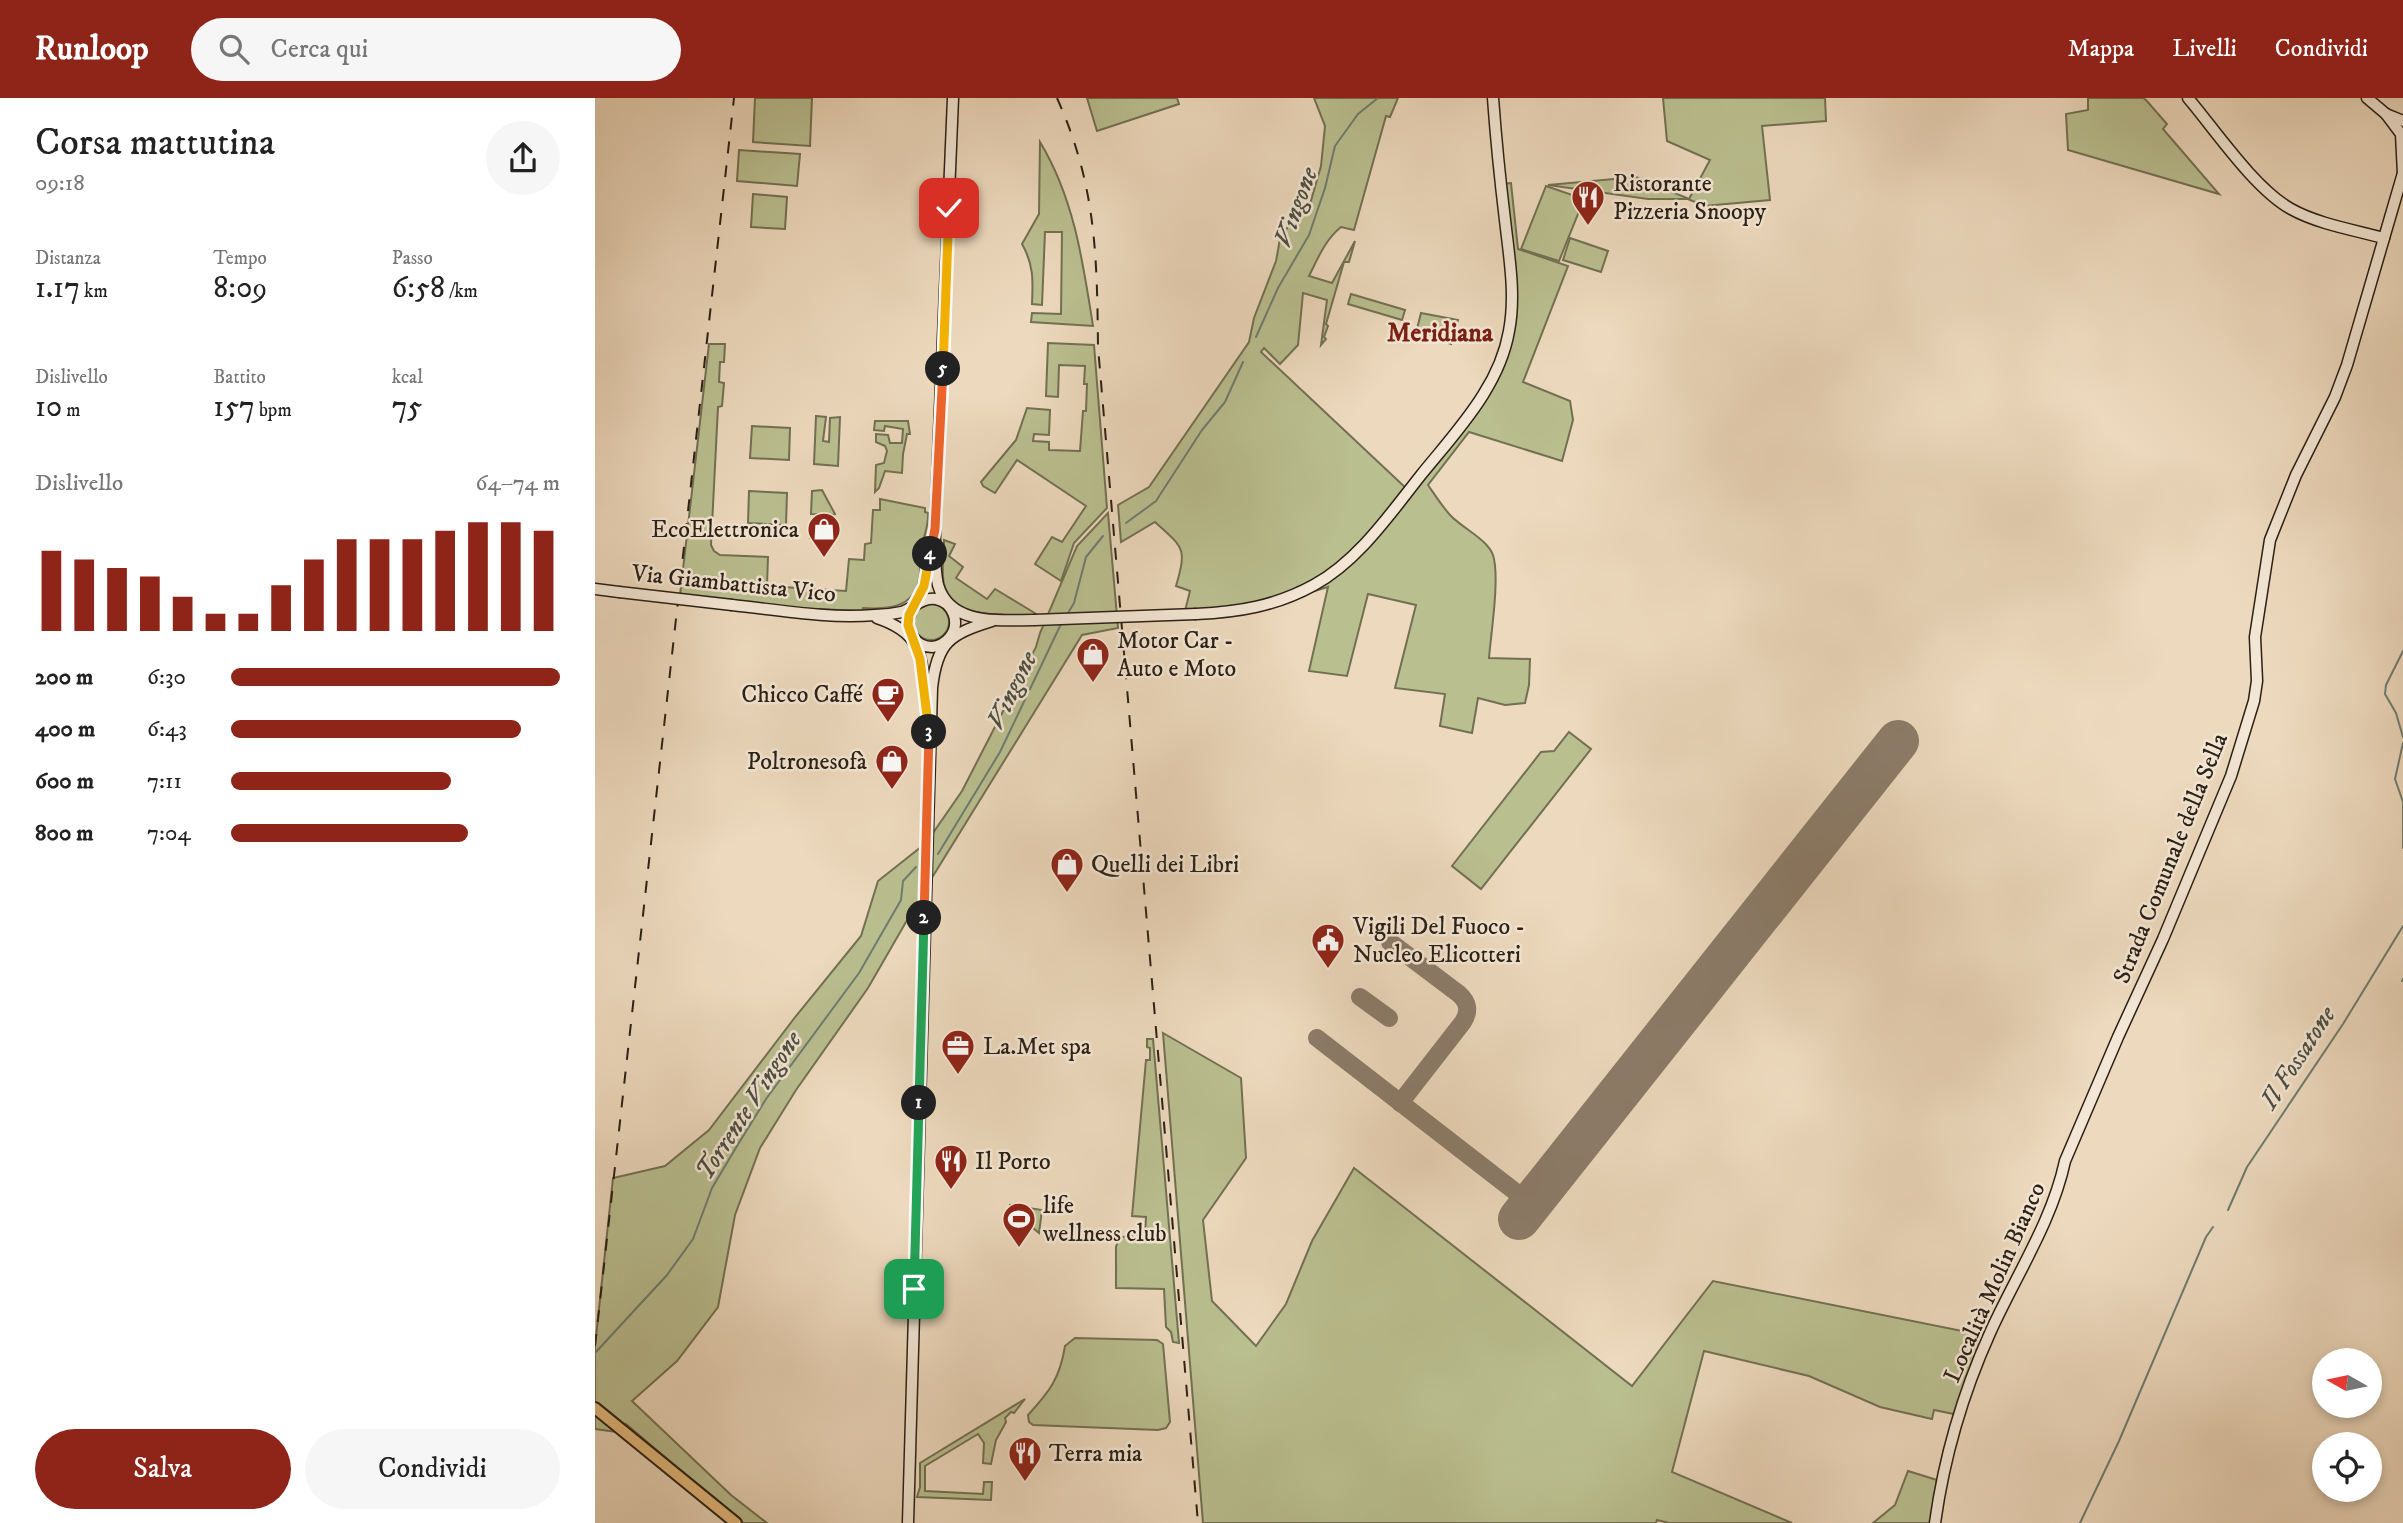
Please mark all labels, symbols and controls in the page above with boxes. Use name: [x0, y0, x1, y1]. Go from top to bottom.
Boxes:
search box: [191, 18, 681, 81]
text: Runloop: [35, 29, 149, 70]
icon: search: [215, 30, 253, 68]
text: Cerca qui: [271, 33, 368, 66]
text: Mappa: [2068, 34, 2134, 64]
text: Livelli: [2172, 34, 2237, 64]
text: Condividi: [2275, 34, 2368, 64]
text: Corsa mattutina: [35, 119, 275, 167]
button: share: [486, 121, 560, 195]
water label: Vingone: [1267, 162, 1326, 252]
text: 09:18: [35, 169, 85, 198]
place label: Ristorante Pizzeria Snoopy: [1613, 169, 1767, 227]
pin: [919, 178, 979, 238]
restaurant icon: Ristorante Pizzeria Snoopy: [1569, 178, 1607, 227]
icon: check: [930, 189, 968, 227]
text: Distanza: [35, 247, 101, 270]
text: Tempo: [213, 247, 267, 270]
text: Passo: [392, 247, 433, 270]
text: 1.17: [35, 270, 80, 307]
text: 8:09: [213, 270, 267, 307]
text: 6:58: [392, 270, 445, 307]
text: km: [80, 280, 108, 303]
text: /km: [445, 280, 478, 303]
district label: Meridiana: [1387, 317, 1494, 350]
pin: 5: [925, 352, 961, 386]
text: 5: [938, 357, 947, 380]
text: Dislivello: [35, 366, 108, 389]
text: Battito: [213, 366, 266, 389]
text: kcal: [392, 366, 423, 389]
text: 10: [35, 389, 62, 426]
text: 157: [213, 389, 255, 426]
text: 75: [392, 389, 422, 426]
text: m: [62, 399, 80, 422]
text: bpm: [255, 399, 292, 422]
text: Dislivello: [35, 469, 123, 498]
text: 64–74 m: [475, 469, 560, 498]
shop icon: EcoElettronica: [805, 510, 843, 559]
place label: EcoElettronica: [651, 515, 800, 545]
pin: 4: [913, 536, 947, 572]
text: 4: [924, 542, 935, 565]
street label: Via Giambattista Vico: [629, 558, 837, 610]
place label: Motor Car - Auto e Moto: [1117, 626, 1236, 684]
shop icon: Motor Car - Auto e Moto: [1074, 635, 1112, 684]
water label: Vingone: [979, 645, 1046, 735]
text: 200 m: [35, 663, 93, 692]
text: 6:30: [147, 663, 186, 692]
cafe icon: Chicco Caffé: [869, 675, 907, 724]
place label: Chicco Caffé: [741, 680, 863, 710]
pin: 3: [911, 714, 947, 750]
text: 400 m: [35, 715, 95, 744]
text: 6:43: [147, 715, 187, 744]
text: 3: [925, 720, 932, 743]
street label: Strada Comunale della Sella: [2107, 728, 2235, 988]
shop icon: Poltronesofà: [873, 742, 911, 791]
place label: Poltronesofà: [747, 747, 868, 777]
text: 600 m: [35, 767, 94, 796]
text: 7:11: [147, 767, 182, 796]
text: 800 m: [35, 819, 93, 848]
text: 7:04: [147, 819, 191, 848]
shop icon: Quelli dei Libri: [1048, 845, 1086, 894]
place label: Quelli dei Libri: [1091, 850, 1239, 880]
pin: 2: [907, 900, 941, 936]
text: 2: [919, 906, 928, 929]
place label: Vigili Del Fuoco - Nucleo Elicotteri: [1352, 912, 1525, 970]
public building icon: Vigili Del Fuoco - Nucleo Elicotteri: [1309, 921, 1347, 970]
water label: Il Fossatone: [2252, 999, 2344, 1117]
water label: Torrente Vingone: [689, 1024, 810, 1186]
office icon: La.Met spa: [939, 1027, 977, 1076]
place label: La.Met spa: [983, 1032, 1092, 1062]
pin: 1: [901, 1086, 937, 1121]
text: 1: [915, 1091, 922, 1114]
restaurant icon: Il Porto: [932, 1142, 970, 1191]
place label: Il Porto: [975, 1147, 1051, 1177]
street label: Località Molin Bianco: [1937, 1178, 2053, 1387]
place label: life wellness club: [1042, 1191, 1167, 1249]
sports icon: life wellness club: [1000, 1200, 1038, 1249]
pin: [884, 1259, 944, 1319]
icon: arrive: [895, 1270, 933, 1308]
north arrow: [2312, 1348, 2382, 1418]
map controls: [2312, 1348, 2382, 1502]
button: Salva: [35, 1429, 291, 1509]
button: Condividi: [305, 1429, 560, 1509]
button: locate: [2312, 1432, 2382, 1502]
restaurant icon: Terra mia: [1006, 1434, 1044, 1483]
place label: Terra mia: [1049, 1439, 1143, 1469]

